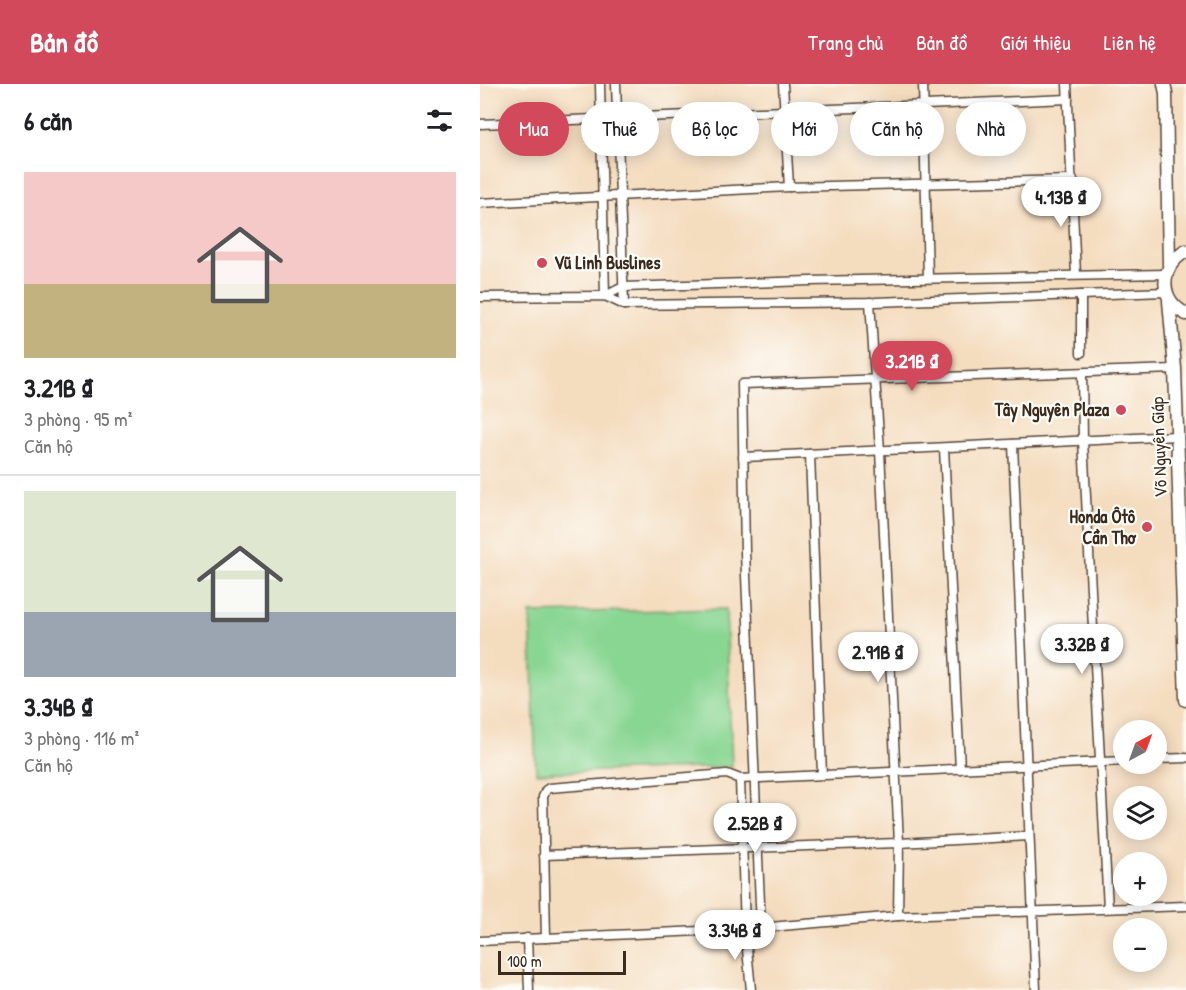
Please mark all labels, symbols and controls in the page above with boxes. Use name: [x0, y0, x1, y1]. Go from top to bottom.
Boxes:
text: Bản đồ: [30, 23, 98, 61]
text: Trang chủ: [808, 28, 883, 57]
text: Bản đồ: [916, 28, 967, 57]
text: Giới thiệu: [1000, 28, 1071, 57]
text: Liên hệ: [1104, 28, 1156, 57]
chip: Mua: [498, 102, 569, 156]
chip: Thuê: [581, 102, 659, 156]
chip: Bộ lọc: [671, 102, 759, 156]
chip: Mới: [771, 102, 838, 156]
chip: Căn hộ: [850, 102, 944, 156]
chip: Nhà: [956, 102, 1026, 156]
text: 6 căn: [24, 103, 72, 138]
icon: filters: [423, 104, 456, 137]
pin: 4.13B ₫: [1006, 177, 1116, 228]
text: 4.13B ₫: [1035, 183, 1087, 210]
icon: home: [186, 211, 294, 319]
place label: Vũ Linh Buslines: [554, 250, 660, 275]
marker: Vũ Linh Buslines: [535, 256, 549, 270]
pin: 3.21B ₫: [857, 341, 967, 392]
text: 3.21B ₫: [885, 347, 939, 374]
text: 3.21B ₫: [24, 370, 93, 405]
street label: Võ Nguyên Giáp: [1144, 396, 1173, 498]
place label: Tây Nguyên Plaza: [994, 397, 1110, 423]
marker: Tây Nguyên Plaza: [1114, 403, 1128, 417]
text: 3 phòng · 95 m²: [24, 405, 132, 432]
text: Căn hộ: [24, 432, 73, 459]
place label: Honda Ôtô Cần Thơ: [1070, 504, 1137, 550]
marker: Honda Ôtô Cần Thơ: [1140, 520, 1154, 534]
icon: home: [186, 530, 294, 638]
pin: 3.32B ₫: [1027, 624, 1137, 675]
text: 3.32B ₫: [1054, 630, 1110, 657]
pin: 2.91B ₫: [823, 632, 933, 683]
text: 2.91B ₫: [852, 638, 904, 665]
text: 3.34B ₫: [24, 689, 93, 724]
north arrow: [1113, 720, 1167, 774]
map controls: [1113, 720, 1167, 972]
text: 3 phòng · 116 m²: [24, 724, 139, 751]
text: Căn hộ: [24, 751, 73, 778]
button: layers: [1113, 786, 1167, 840]
pin: 2.52B ₫: [700, 803, 810, 854]
text: 2.52B ₫: [728, 809, 783, 836]
button: +: [1113, 852, 1167, 906]
pin: 3.34B ₫: [680, 910, 790, 961]
text: 3.34B ₫: [708, 916, 762, 943]
button: −: [1113, 918, 1167, 972]
scale bar: [498, 948, 626, 976]
text: 100 m: [507, 950, 542, 972]

